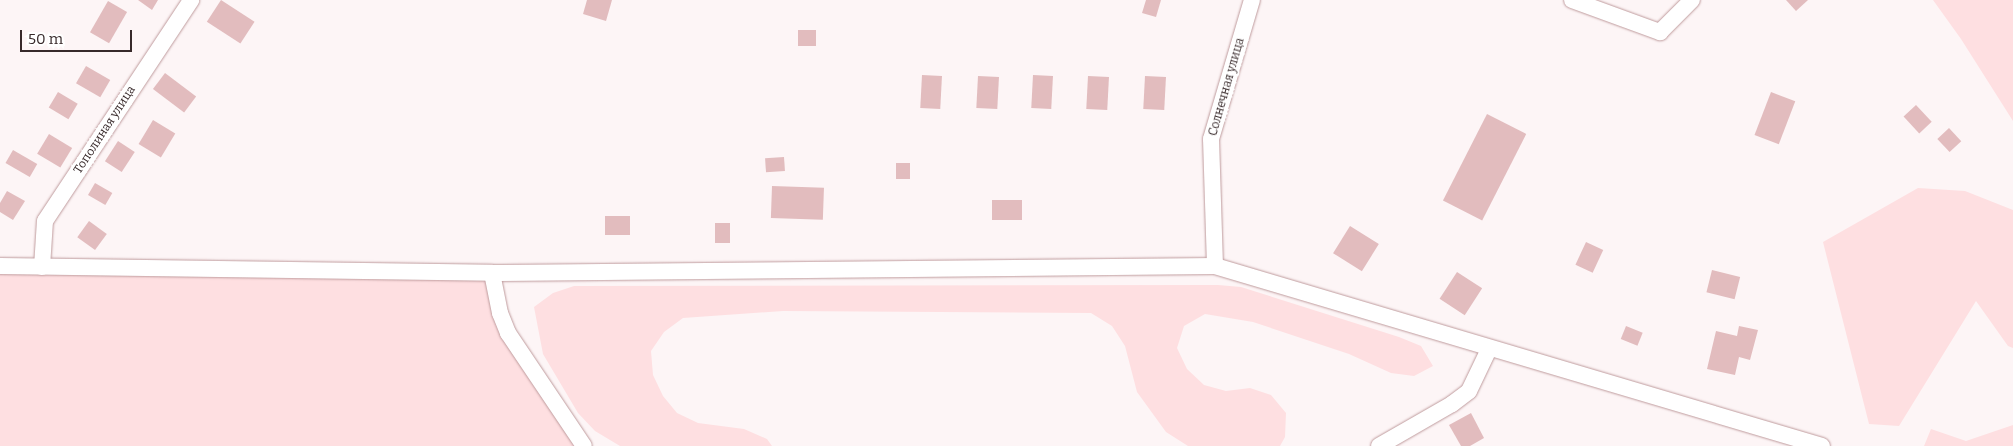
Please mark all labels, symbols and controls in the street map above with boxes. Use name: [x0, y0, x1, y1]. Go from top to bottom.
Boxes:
scale bar: [22, 20, 135, 52]
text: 50 m: [28, 30, 63, 48]
street label: Солнечная улица: [1206, 36, 1248, 138]
street label: Тополиная улица: [71, 83, 139, 177]

